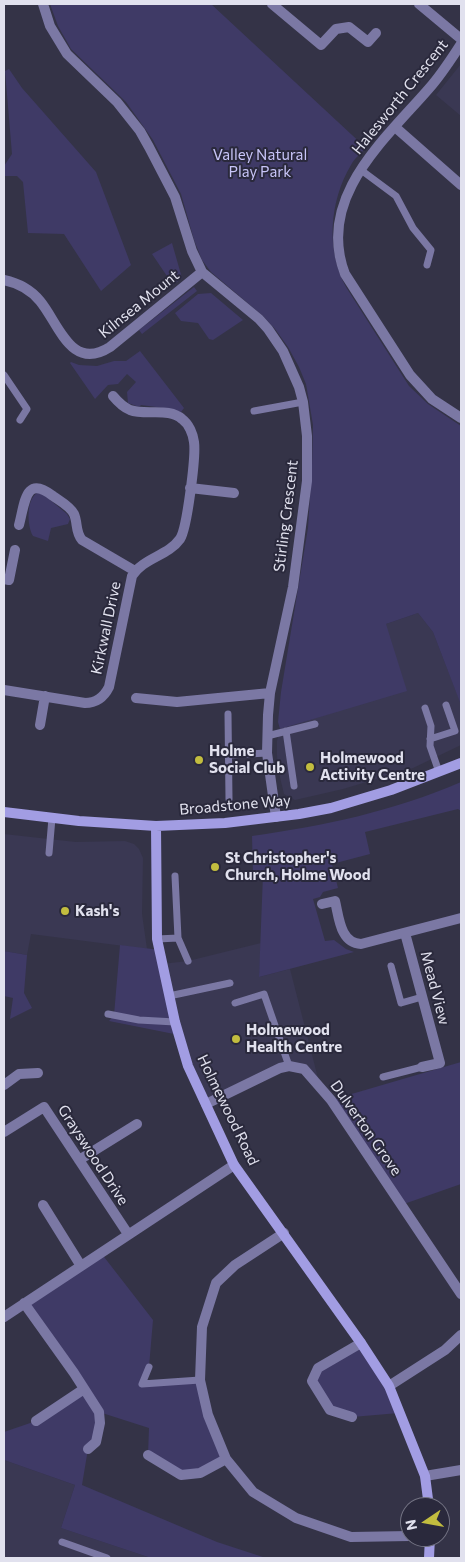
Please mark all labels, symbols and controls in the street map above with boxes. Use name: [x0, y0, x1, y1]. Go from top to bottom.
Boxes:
street label: Halesworth Crescent: [348, 36, 452, 158]
park label: Valley Natural Play Park: [213, 146, 307, 181]
street label: Kilnsea Mount: [95, 266, 183, 342]
street label: Stirling Crescent: [270, 459, 302, 573]
street label: Kirkwall Drive: [87, 580, 125, 676]
place label: Holme Social Club: [209, 742, 285, 777]
place label: Holmewood Activity Centre: [320, 749, 425, 784]
marker: Holme Social Club: [193, 754, 205, 766]
marker: Holmewood Activity Centre: [304, 761, 316, 773]
street label: Broadstone Way: [178, 791, 292, 819]
place label: St Christopher's Church, Holme Wood: [225, 849, 371, 884]
marker: St Christopher's Church, Holme Wood: [209, 861, 221, 873]
place label: Kash's: [75, 902, 119, 920]
marker: Kash's: [59, 905, 71, 917]
street label: Mead View: [417, 949, 453, 1027]
place label: Holmewood Health Centre: [246, 1021, 342, 1056]
marker: Holmewood Health Centre: [230, 1033, 242, 1045]
street label: Holmewood Road: [193, 1052, 263, 1168]
street label: Dulverton Grove: [327, 1077, 405, 1179]
street label: Grayswood Drive: [54, 1101, 132, 1209]
north arrow: [400, 1497, 450, 1547]
text: N: [401, 1518, 420, 1532]

